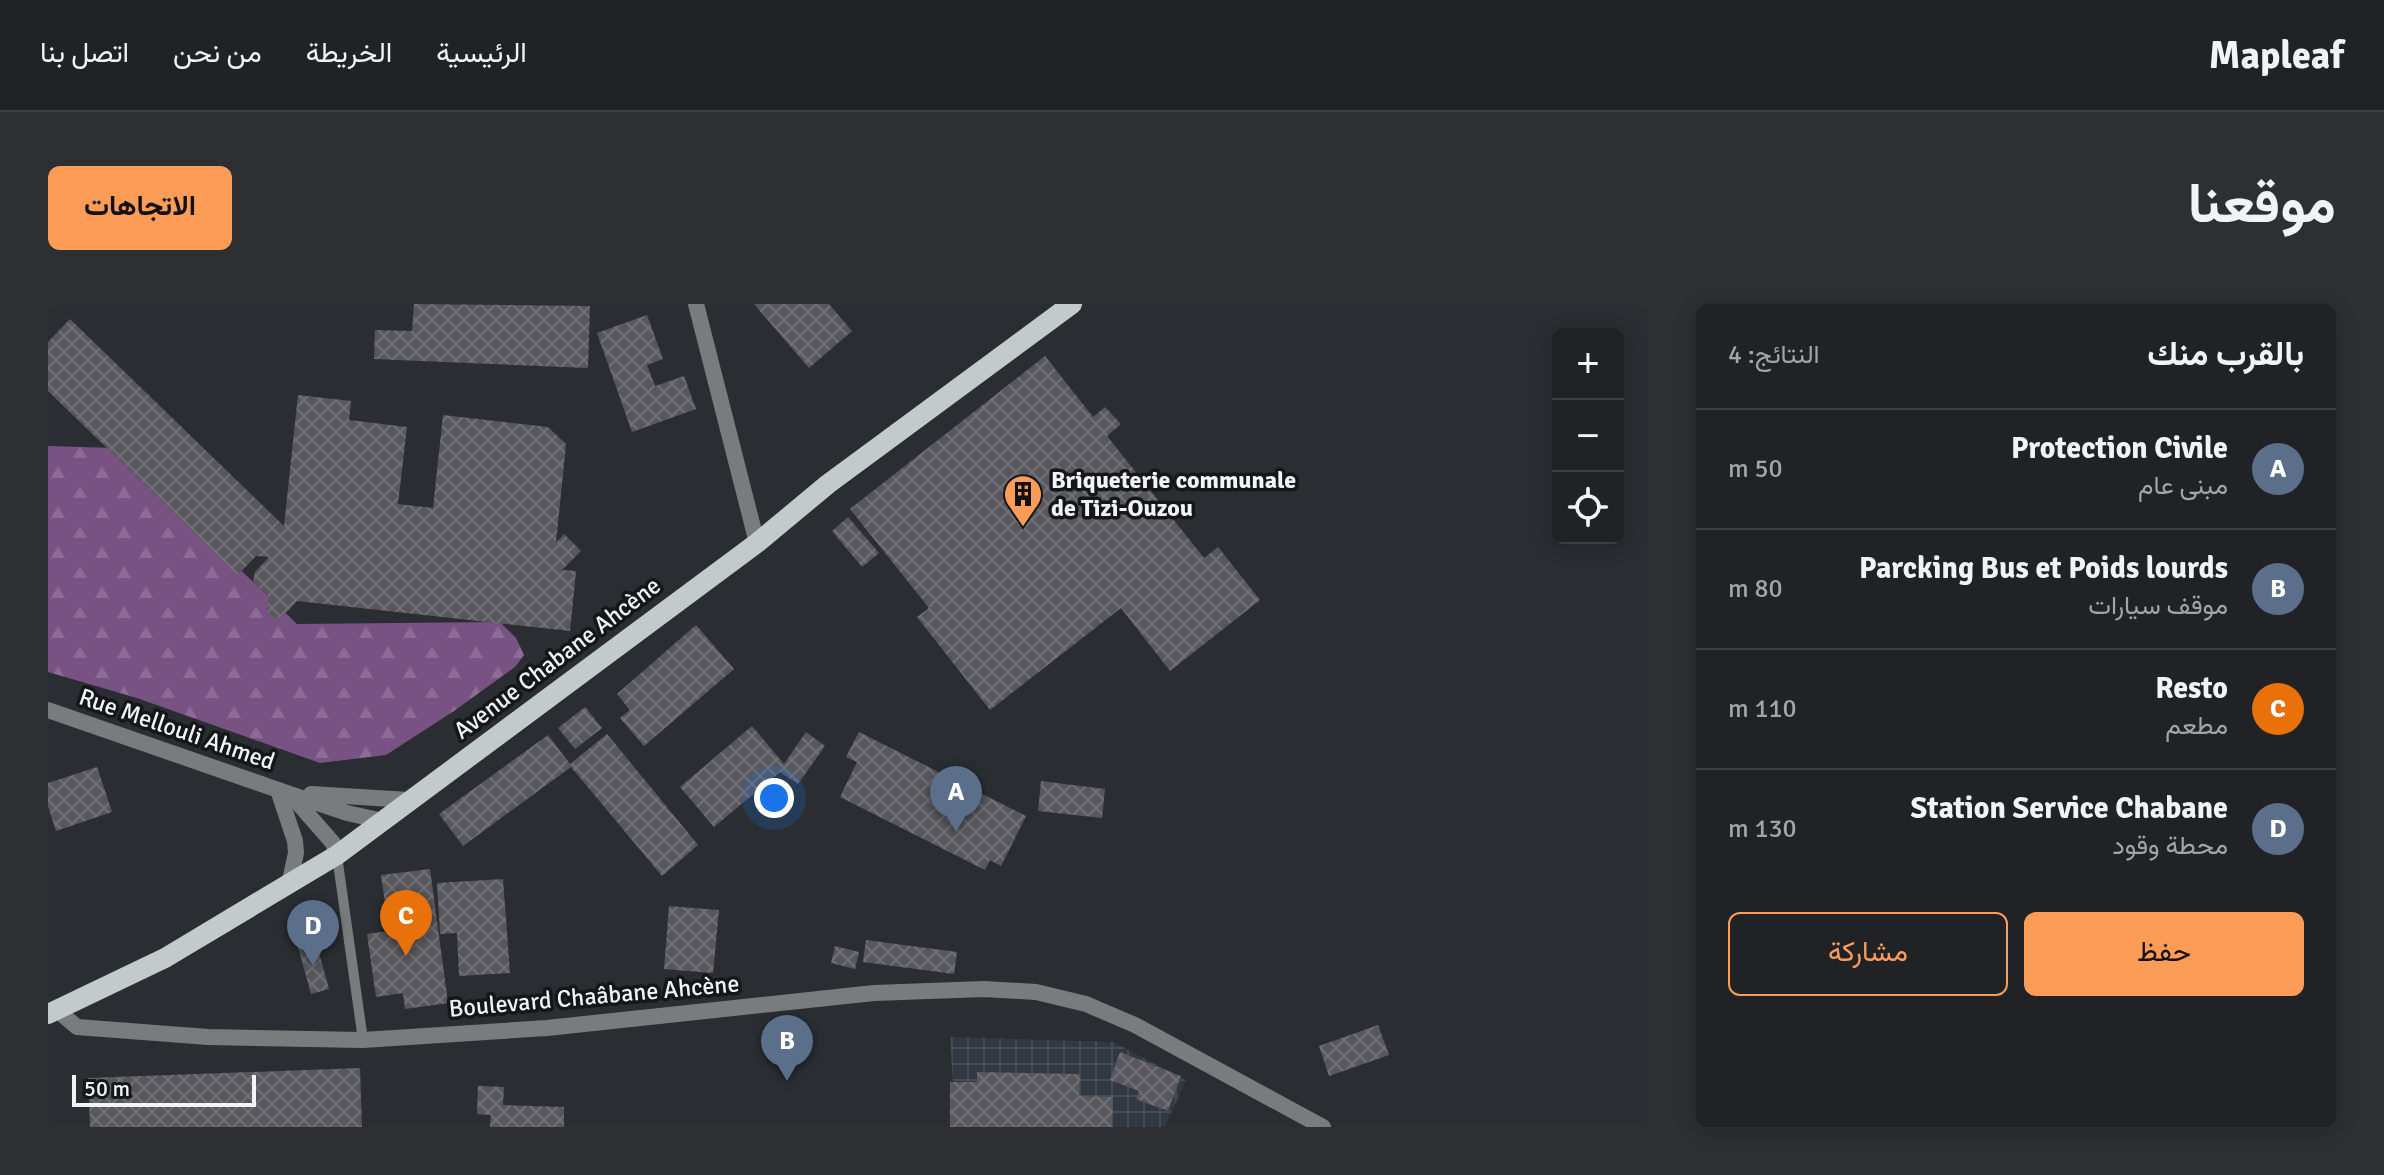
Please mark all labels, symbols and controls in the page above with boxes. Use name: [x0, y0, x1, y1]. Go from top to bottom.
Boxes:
text: Mapleaf: [2209, 32, 2344, 79]
text: اتصل بنا: [40, 36, 129, 70]
text: من نحن: [173, 36, 262, 70]
text: الخريطة: [306, 36, 392, 70]
text: الرئيسية: [436, 36, 527, 70]
button: الاتجاهات: [48, 166, 232, 250]
text: موقعنا: [2188, 169, 2336, 238]
map controls: [1552, 328, 1624, 544]
button: +: [1552, 328, 1624, 400]
text: بالقرب منك: [2147, 333, 2304, 375]
text: النتائج: 4: [1728, 339, 1820, 371]
button: −: [1552, 400, 1624, 472]
text: Protection Civile: [2011, 430, 2228, 467]
text: 50 m: [1728, 453, 1783, 485]
text: A: [2270, 453, 2286, 485]
place label: Briqueterie communale de Tizi-Ouzou: [1051, 465, 1296, 523]
text: مبنى عام: [2138, 470, 2228, 502]
button: locate: [1552, 472, 1624, 544]
building icon: Briqueterie communale de Tizi-Ouzou: [1002, 473, 1044, 528]
text: Parcking Bus et Poids lourds: [1859, 550, 2228, 587]
street label: Avenue Chabane Ahcène: [448, 570, 666, 746]
text: 80 m: [1728, 573, 1783, 605]
text: B: [2270, 573, 2286, 605]
text: موقف سيارات: [2088, 590, 2228, 622]
text: Resto: [2155, 670, 2228, 707]
street label: Rue Mellouli Ahmed: [75, 681, 279, 777]
text: 110 m: [1728, 693, 1797, 725]
text: C: [2270, 693, 2286, 725]
text: مطعم: [2165, 710, 2228, 742]
pin: A: [930, 766, 982, 832]
your location: [754, 778, 794, 818]
text: Station Service Chabane: [1910, 790, 2228, 827]
text: 130 m: [1728, 813, 1797, 845]
text: D: [2269, 813, 2287, 845]
text: محطة وقود: [2112, 830, 2228, 862]
pin: C: [380, 890, 432, 956]
pin: D: [287, 900, 339, 966]
button: مشاركة: [1728, 912, 2008, 996]
button: حفظ: [2024, 912, 2304, 996]
street label: Boulevard Chaâbane Ahcène: [448, 968, 740, 1024]
pin: B: [761, 1015, 813, 1081]
scale bar: [72, 1071, 256, 1107]
text: 50 m: [84, 1075, 130, 1102]

